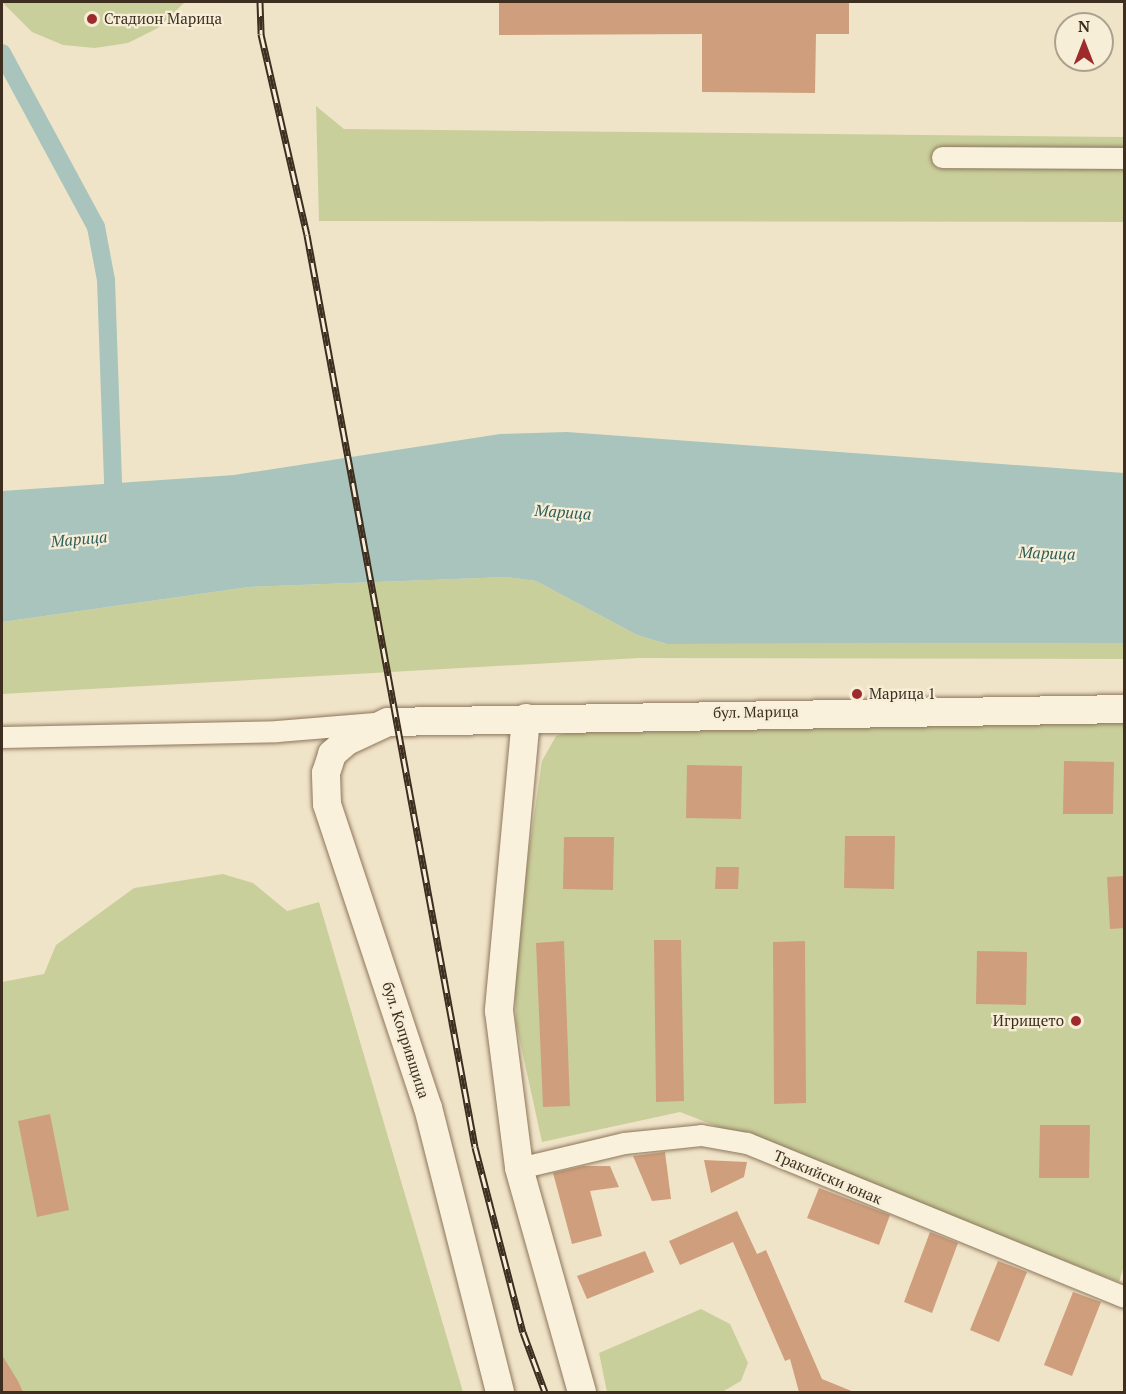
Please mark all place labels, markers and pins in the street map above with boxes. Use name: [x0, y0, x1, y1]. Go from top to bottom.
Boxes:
place label: Стадион Марица: [104, 10, 222, 28]
marker: Стадион Марица: [85, 12, 99, 26]
place label: Марица 1: [869, 685, 936, 703]
marker: Марица 1: [850, 687, 864, 701]
place label: Игрището: [993, 1012, 1064, 1030]
marker: Игрището: [1069, 1014, 1083, 1028]

